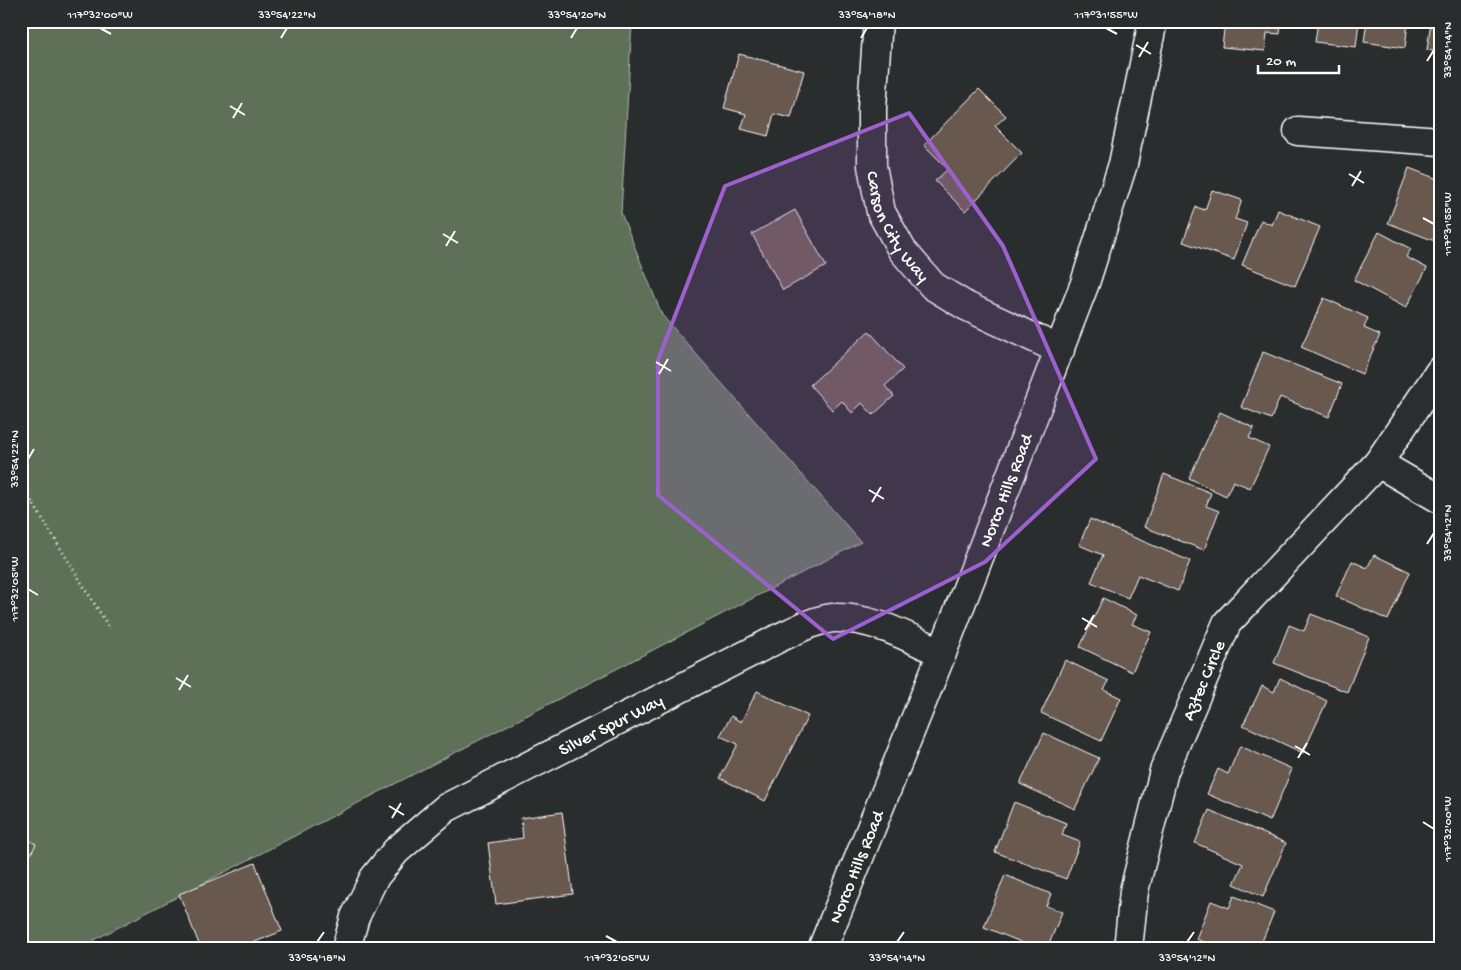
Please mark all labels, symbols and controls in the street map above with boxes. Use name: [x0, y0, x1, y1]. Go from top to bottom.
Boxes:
text: 117°32'00"W: [66, 9, 133, 23]
text: 33°54'22"N: [257, 9, 316, 23]
text: 33°54'20"N: [547, 9, 606, 23]
text: 33°54'18"N: [837, 9, 896, 23]
text: 117°31'55"W: [1073, 9, 1138, 23]
text: 33°54'14"N: [1442, 22, 1456, 79]
scale bar: [1258, 42, 1340, 74]
text: 20 m: [1266, 53, 1296, 71]
street label: Carson City Way: [860, 170, 933, 287]
text: 117°31'55"W: [1442, 192, 1456, 257]
text: 33°54'22"N: [9, 430, 23, 489]
street label: Norco Hills Road: [976, 430, 1039, 551]
text: 33°54'12"N: [1442, 505, 1456, 562]
text: 117°32'05"W: [9, 557, 23, 622]
street label: Aztec Circle: [1179, 637, 1232, 724]
street label: Silver Spur Way: [556, 691, 667, 762]
text: 117°32'00"W: [1442, 796, 1456, 863]
street label: Norco Hills Road: [826, 807, 890, 927]
text: 33°54'18"N: [287, 952, 346, 966]
text: 117°32'05"W: [584, 952, 649, 966]
text: 33°54'14"N: [868, 952, 925, 966]
text: 33°54'12"N: [1158, 952, 1215, 966]

